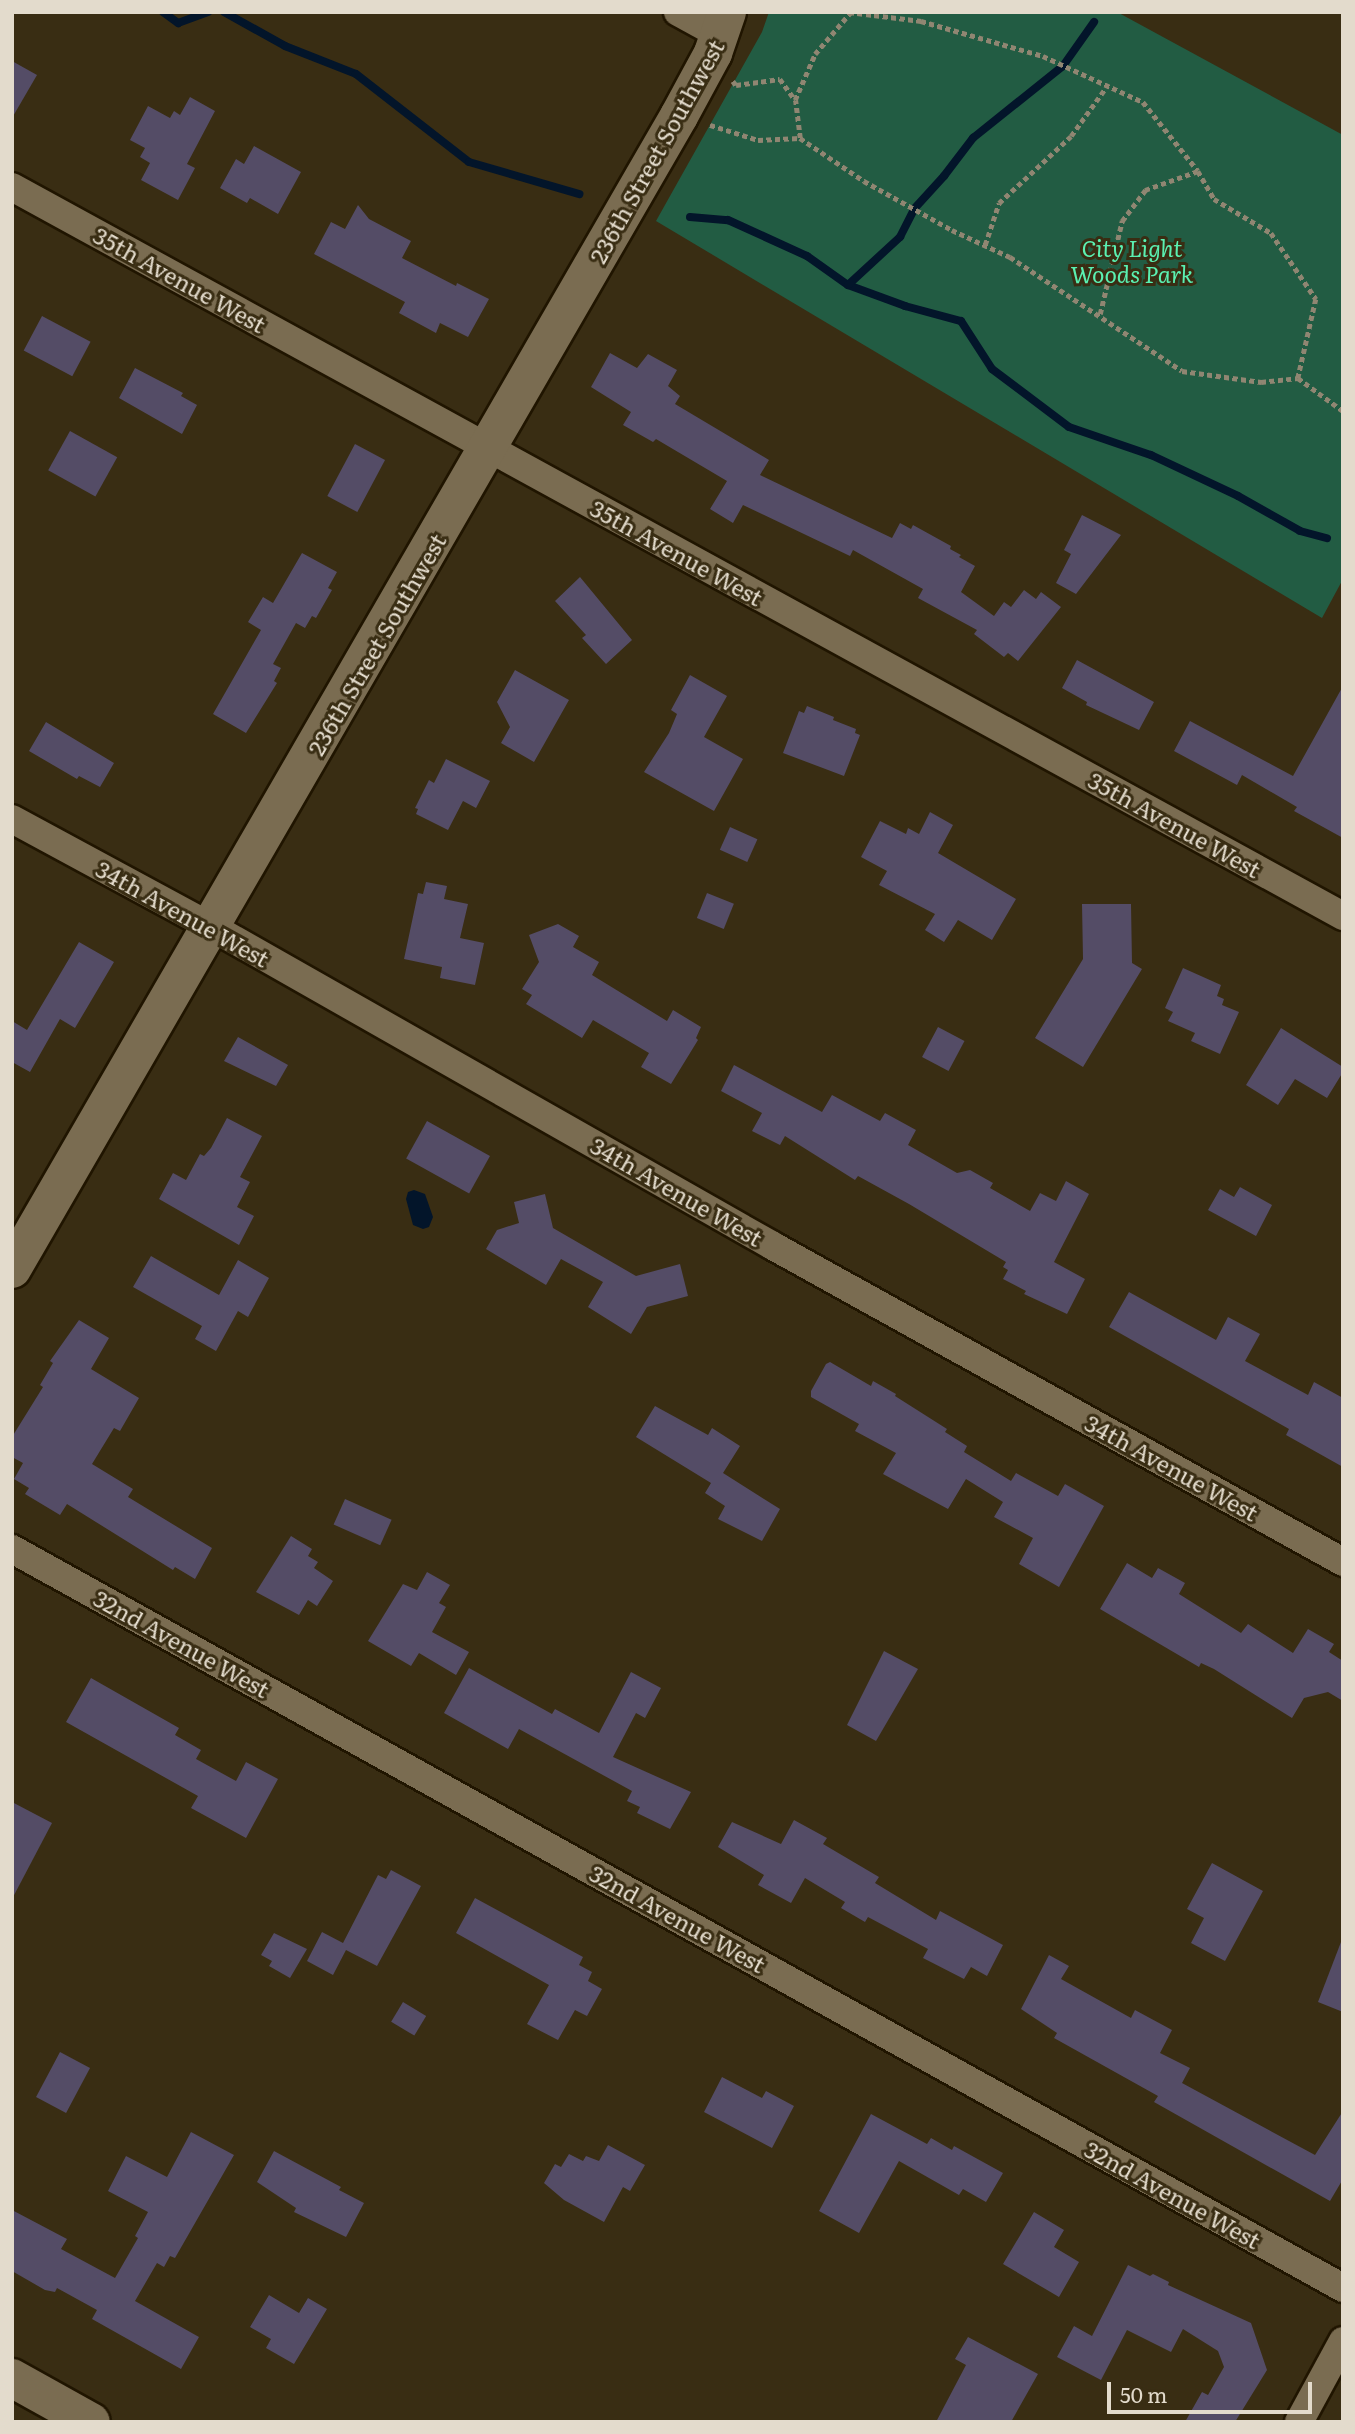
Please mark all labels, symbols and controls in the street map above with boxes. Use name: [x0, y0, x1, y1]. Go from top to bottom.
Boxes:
street label: 236th Street Southwest: [583, 34, 729, 268]
street label: 35th Avenue West: [89, 220, 271, 338]
park label: City Light Woods Park: [1071, 233, 1193, 287]
street label: 35th Avenue West: [586, 493, 768, 611]
street label: 236th Street Southwest: [301, 528, 451, 760]
street label: 35th Avenue West: [1084, 765, 1266, 883]
street label: 34th Avenue West: [92, 854, 274, 972]
street label: 34th Avenue West: [586, 1131, 768, 1251]
street label: 34th Avenue West: [1081, 1408, 1263, 1526]
street label: 32nd Avenue West: [89, 1583, 275, 1703]
street label: 32nd Avenue West: [585, 1858, 771, 1978]
street label: 32nd Avenue West: [1080, 2134, 1266, 2254]
scale bar: [1110, 2368, 1315, 2412]
text: 50 m: [1120, 2378, 1167, 2409]

